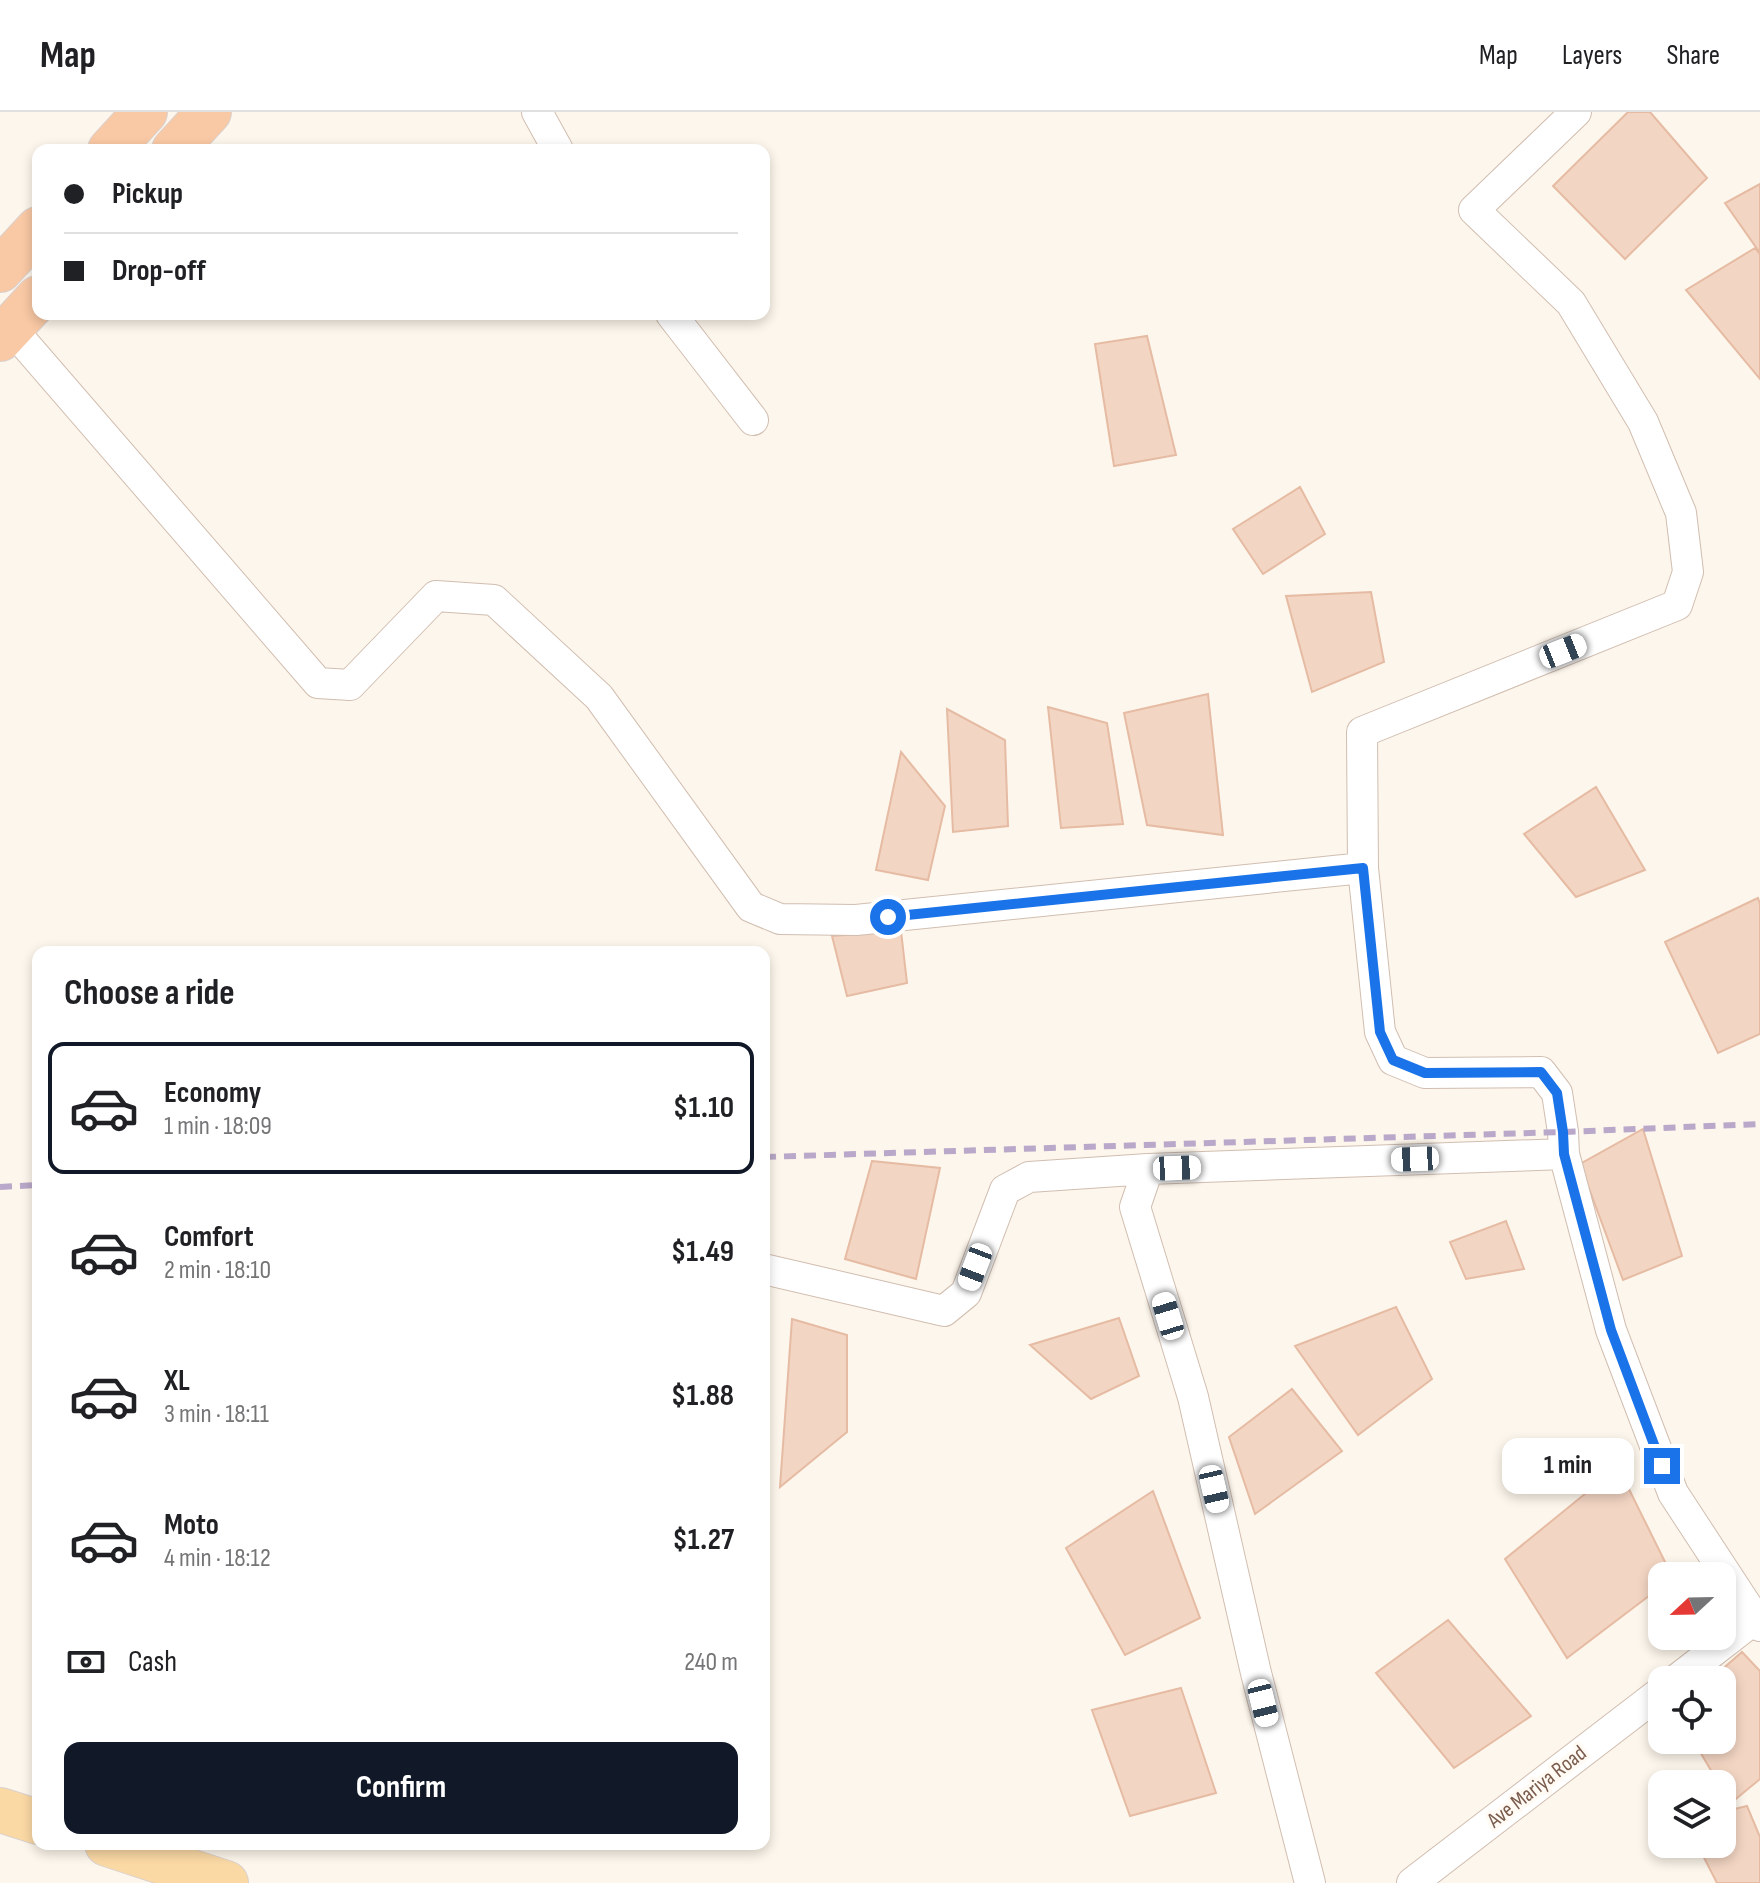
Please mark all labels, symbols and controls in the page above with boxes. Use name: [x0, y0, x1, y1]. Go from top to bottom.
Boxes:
text: Map: [40, 33, 96, 78]
text: Map: [1479, 39, 1518, 72]
text: Layers: [1562, 39, 1622, 72]
text: Share: [1666, 39, 1720, 72]
text: Pickup: [112, 176, 183, 212]
text: Drop-off: [112, 253, 206, 289]
car: [1536, 631, 1590, 671]
route start: [870, 899, 906, 935]
text: Choose a ride: [64, 972, 235, 1015]
icon: car: [68, 1072, 140, 1144]
text: Economy: [164, 1075, 261, 1111]
text: $1.10: [673, 1090, 734, 1126]
text: 1 min · 18:09: [164, 1111, 272, 1142]
car: [1391, 1146, 1439, 1172]
car: [1153, 1155, 1201, 1181]
icon: car: [68, 1216, 140, 1288]
text: Comfort: [164, 1219, 254, 1255]
text: $1.49: [671, 1234, 734, 1270]
car: [955, 1240, 995, 1294]
text: 2 min · 18:10: [164, 1255, 271, 1286]
car: [1150, 1290, 1186, 1342]
icon: car: [68, 1360, 140, 1432]
text: XL: [164, 1363, 190, 1399]
text: $1.88: [671, 1378, 734, 1414]
text: 3 min · 18:11: [164, 1399, 269, 1430]
callout: 1 min: [1502, 1438, 1634, 1494]
route end: [1644, 1448, 1680, 1484]
text: 1 min: [1544, 1450, 1592, 1481]
car: [1197, 1463, 1231, 1515]
icon: car: [68, 1504, 140, 1576]
text: Moto: [164, 1507, 219, 1543]
text: $1.27: [672, 1522, 734, 1558]
text: 4 min · 18:12: [164, 1543, 271, 1574]
north arrow: [1648, 1562, 1736, 1650]
map controls: [1648, 1562, 1736, 1858]
icon: cash: [64, 1640, 108, 1684]
text: Cash: [128, 1644, 177, 1680]
text: 240 m: [684, 1647, 738, 1678]
button: locate: [1648, 1666, 1736, 1754]
car: [1246, 1677, 1280, 1729]
street label: Ave Mariya Road: [1481, 1740, 1592, 1835]
button: Confirm: [64, 1742, 738, 1834]
button: layers: [1648, 1770, 1736, 1858]

